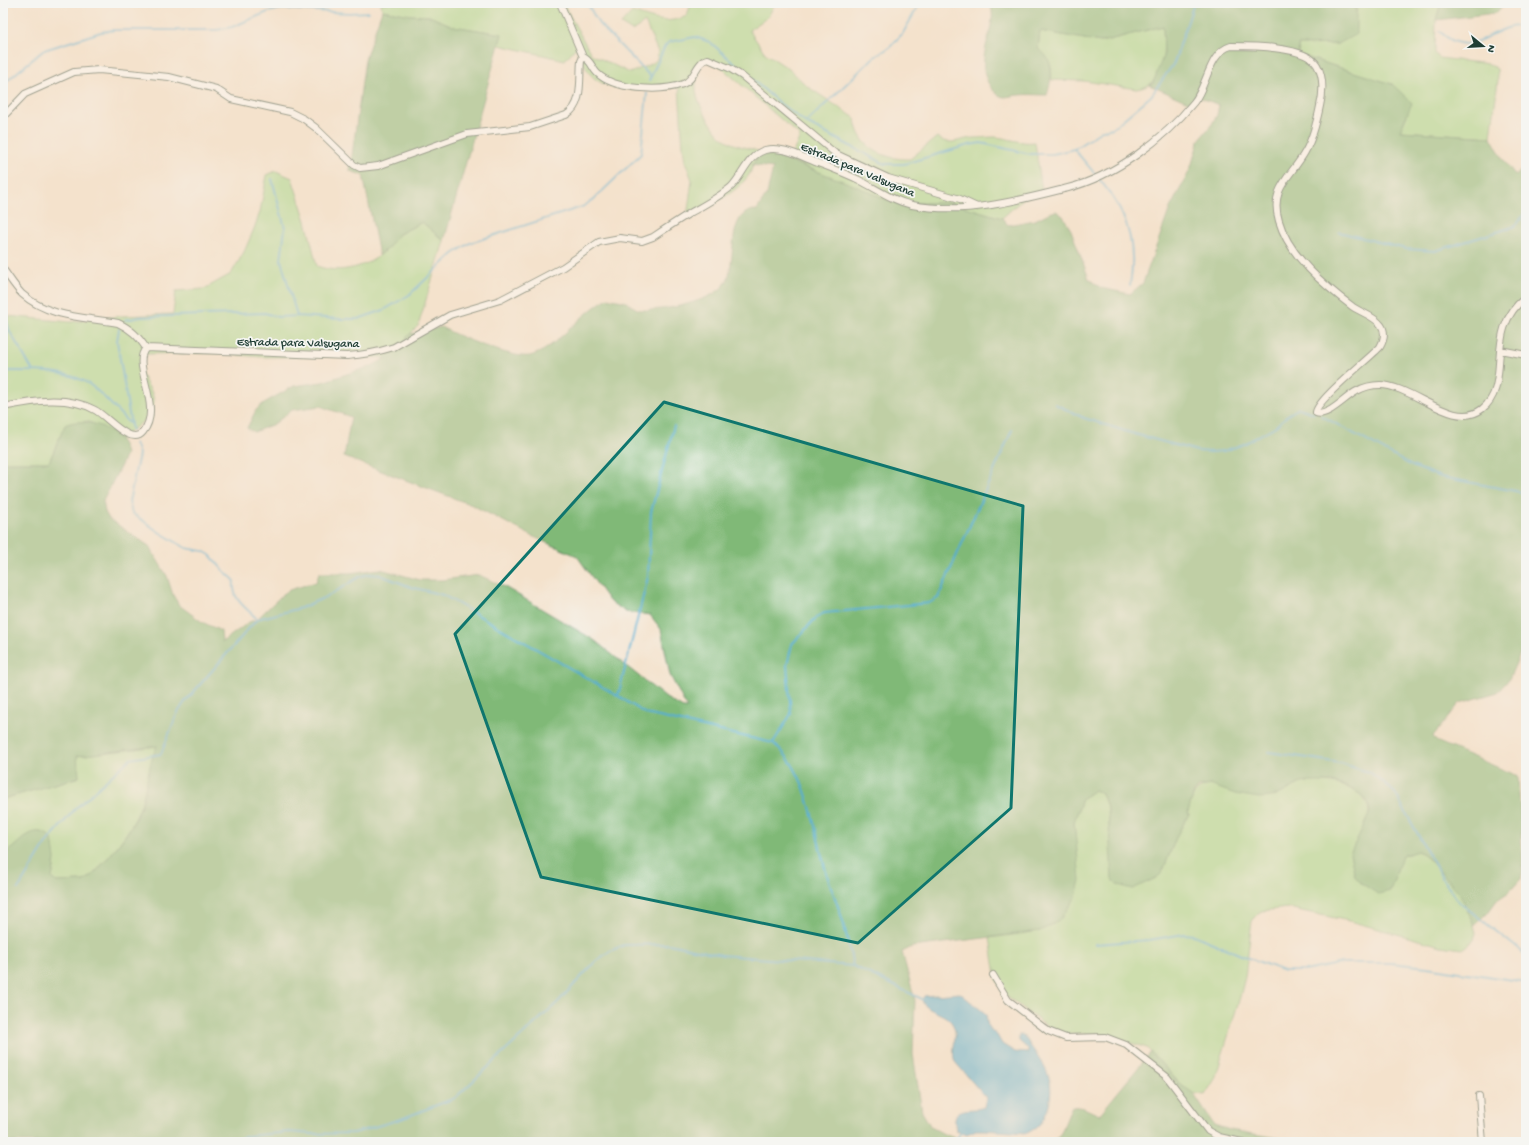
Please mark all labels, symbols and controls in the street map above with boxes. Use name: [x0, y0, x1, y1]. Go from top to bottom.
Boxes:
north arrow: [1463, 26, 1503, 66]
text: N: [1484, 43, 1497, 54]
street label: Estrada para Valsugana: [798, 140, 917, 201]
street label: Estrada para Valsugana: [237, 336, 360, 352]

